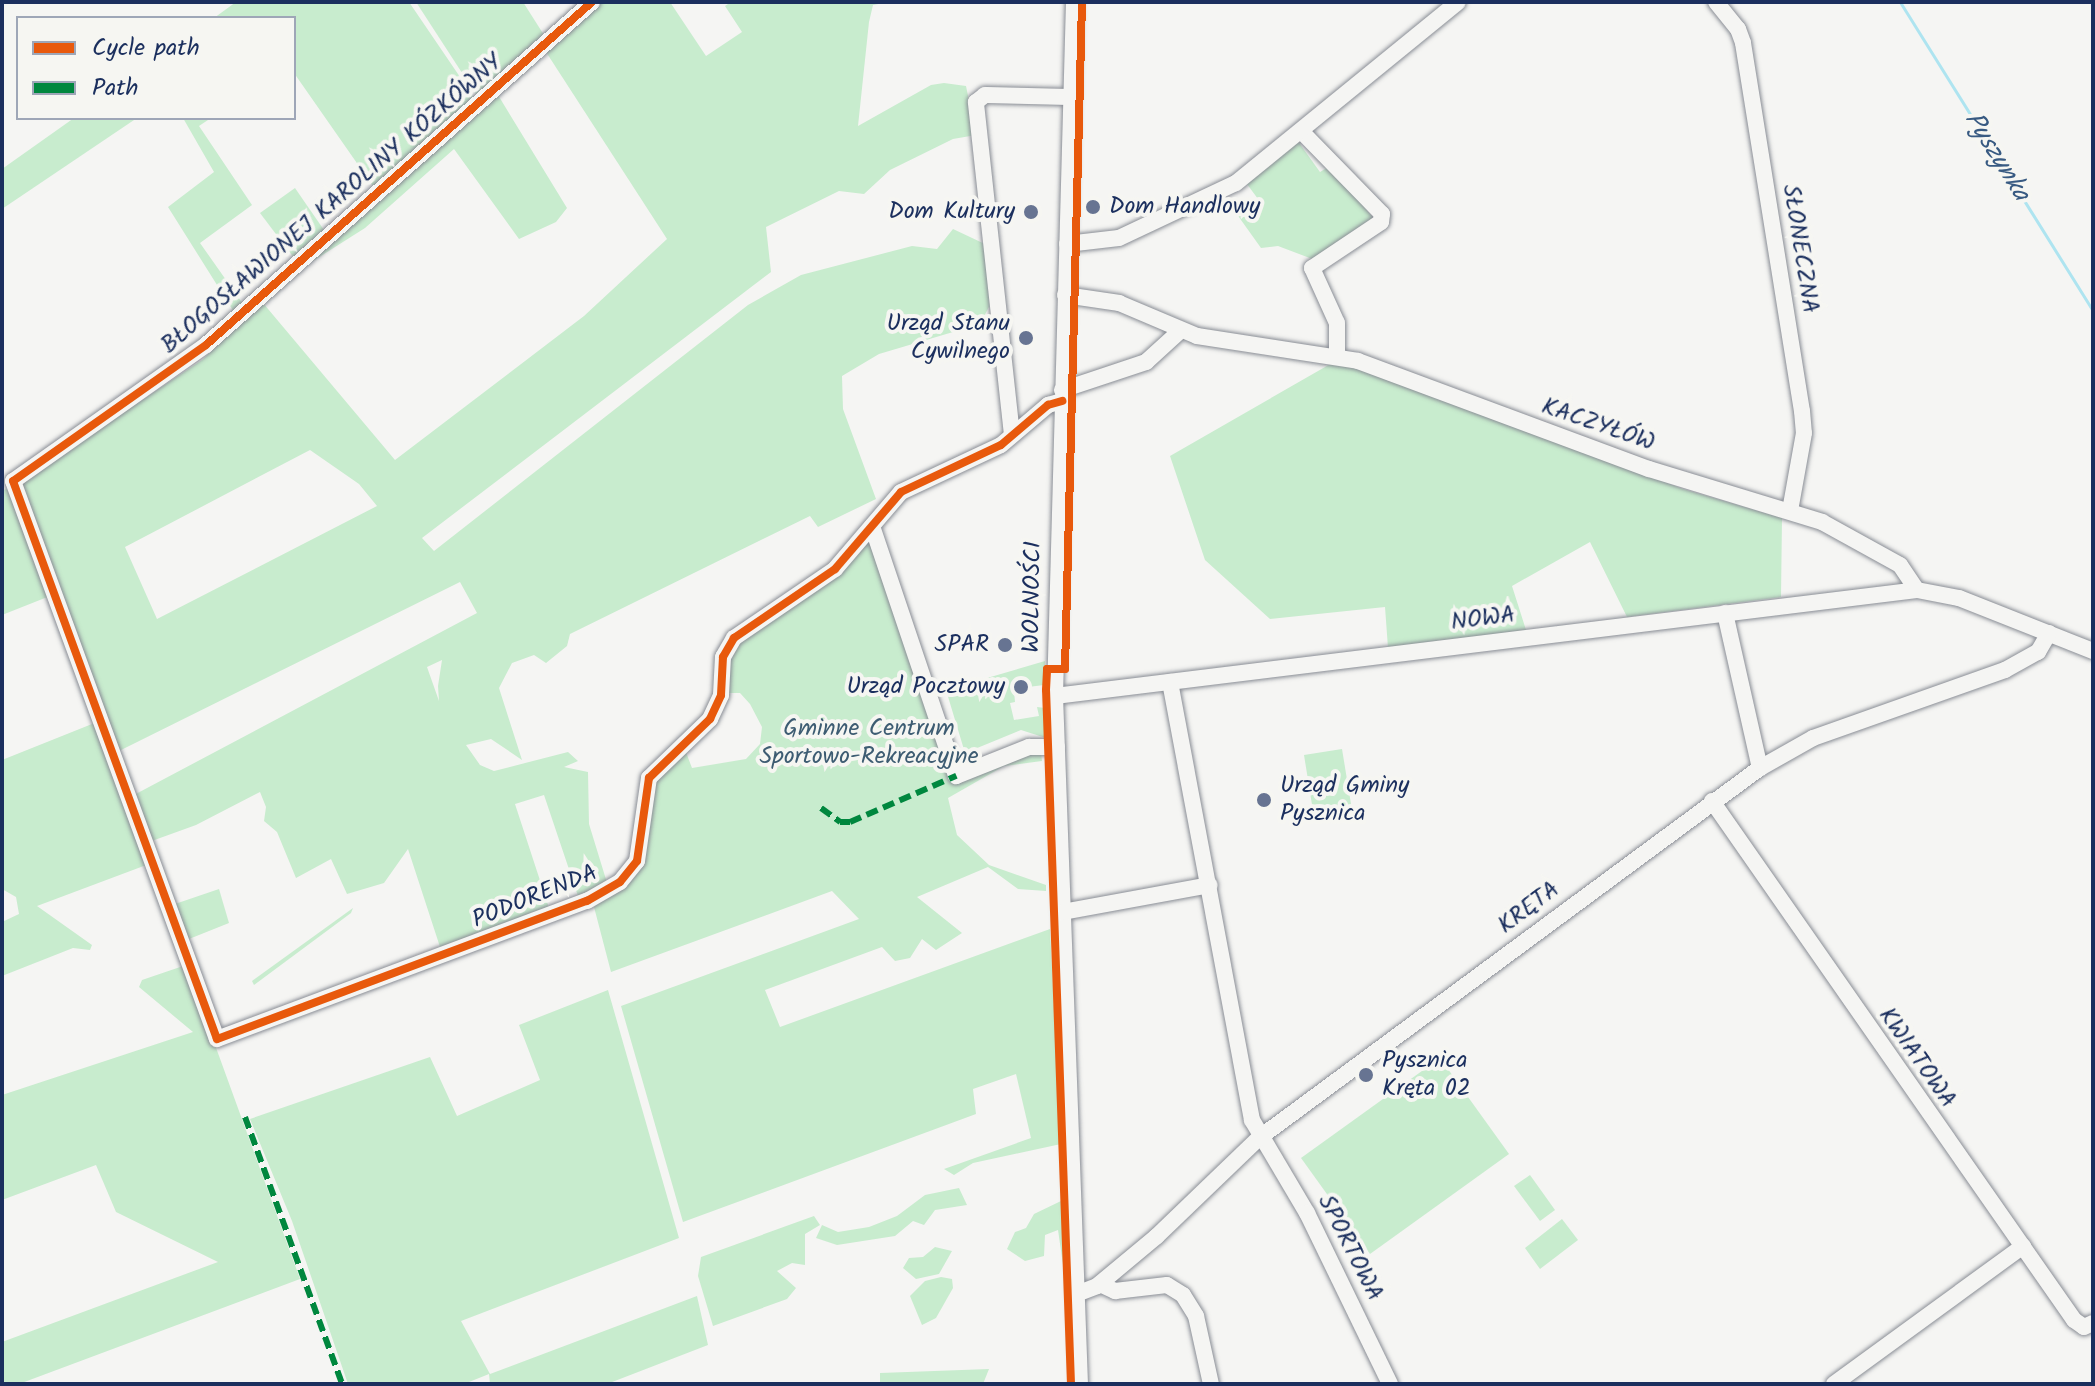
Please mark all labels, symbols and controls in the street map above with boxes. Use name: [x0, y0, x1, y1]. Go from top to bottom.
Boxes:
legend: [16, 16, 296, 120]
text: Cycle path: [92, 29, 200, 68]
street label: BŁOGOSŁAWIONEJ KAROLINY KÓZKÓWNY: [156, 48, 508, 360]
text: Path: [92, 69, 138, 108]
water label: Pyszynka: [1956, 107, 2036, 207]
street label: SŁONECZNA: [1776, 182, 1824, 316]
place label: Dom Handlowy: [1109, 193, 1260, 221]
place label: Dom Kultury: [888, 198, 1015, 226]
marker: Dom Handlowy: [1084, 198, 1102, 216]
marker: Dom Kultury: [1022, 203, 1040, 221]
place label: Urząd Stanu Cywilnego: [887, 310, 1010, 366]
marker: Urząd Stanu Cywilnego: [1017, 329, 1035, 347]
street label: KACZYŁÓW: [1538, 392, 1658, 458]
street label: WOLNOŚCI: [1018, 541, 1048, 653]
street label: NOWA: [1449, 601, 1517, 637]
place label: SPAR: [935, 631, 989, 659]
marker: SPAR: [996, 636, 1014, 654]
place label: Urząd Pocztowy: [847, 673, 1005, 701]
marker: Urząd Pocztowy: [1012, 678, 1030, 696]
park label: Gminne Centrum Sportowo-Rekreacyjne: [760, 715, 978, 771]
place label: Urząd Gminy Pysznica: [1280, 772, 1409, 828]
marker: Urząd Gminy Pysznica: [1255, 791, 1273, 809]
street label: PODORENDA: [468, 859, 602, 935]
street label: KRĘTA: [1493, 876, 1565, 940]
street label: KWIATOWA: [1872, 1002, 1962, 1114]
place label: Pysznica Kręta 02: [1382, 1047, 1471, 1103]
marker: Pysznica Kręta 02: [1357, 1066, 1375, 1084]
street label: SPORTOWA: [1311, 1190, 1389, 1306]

